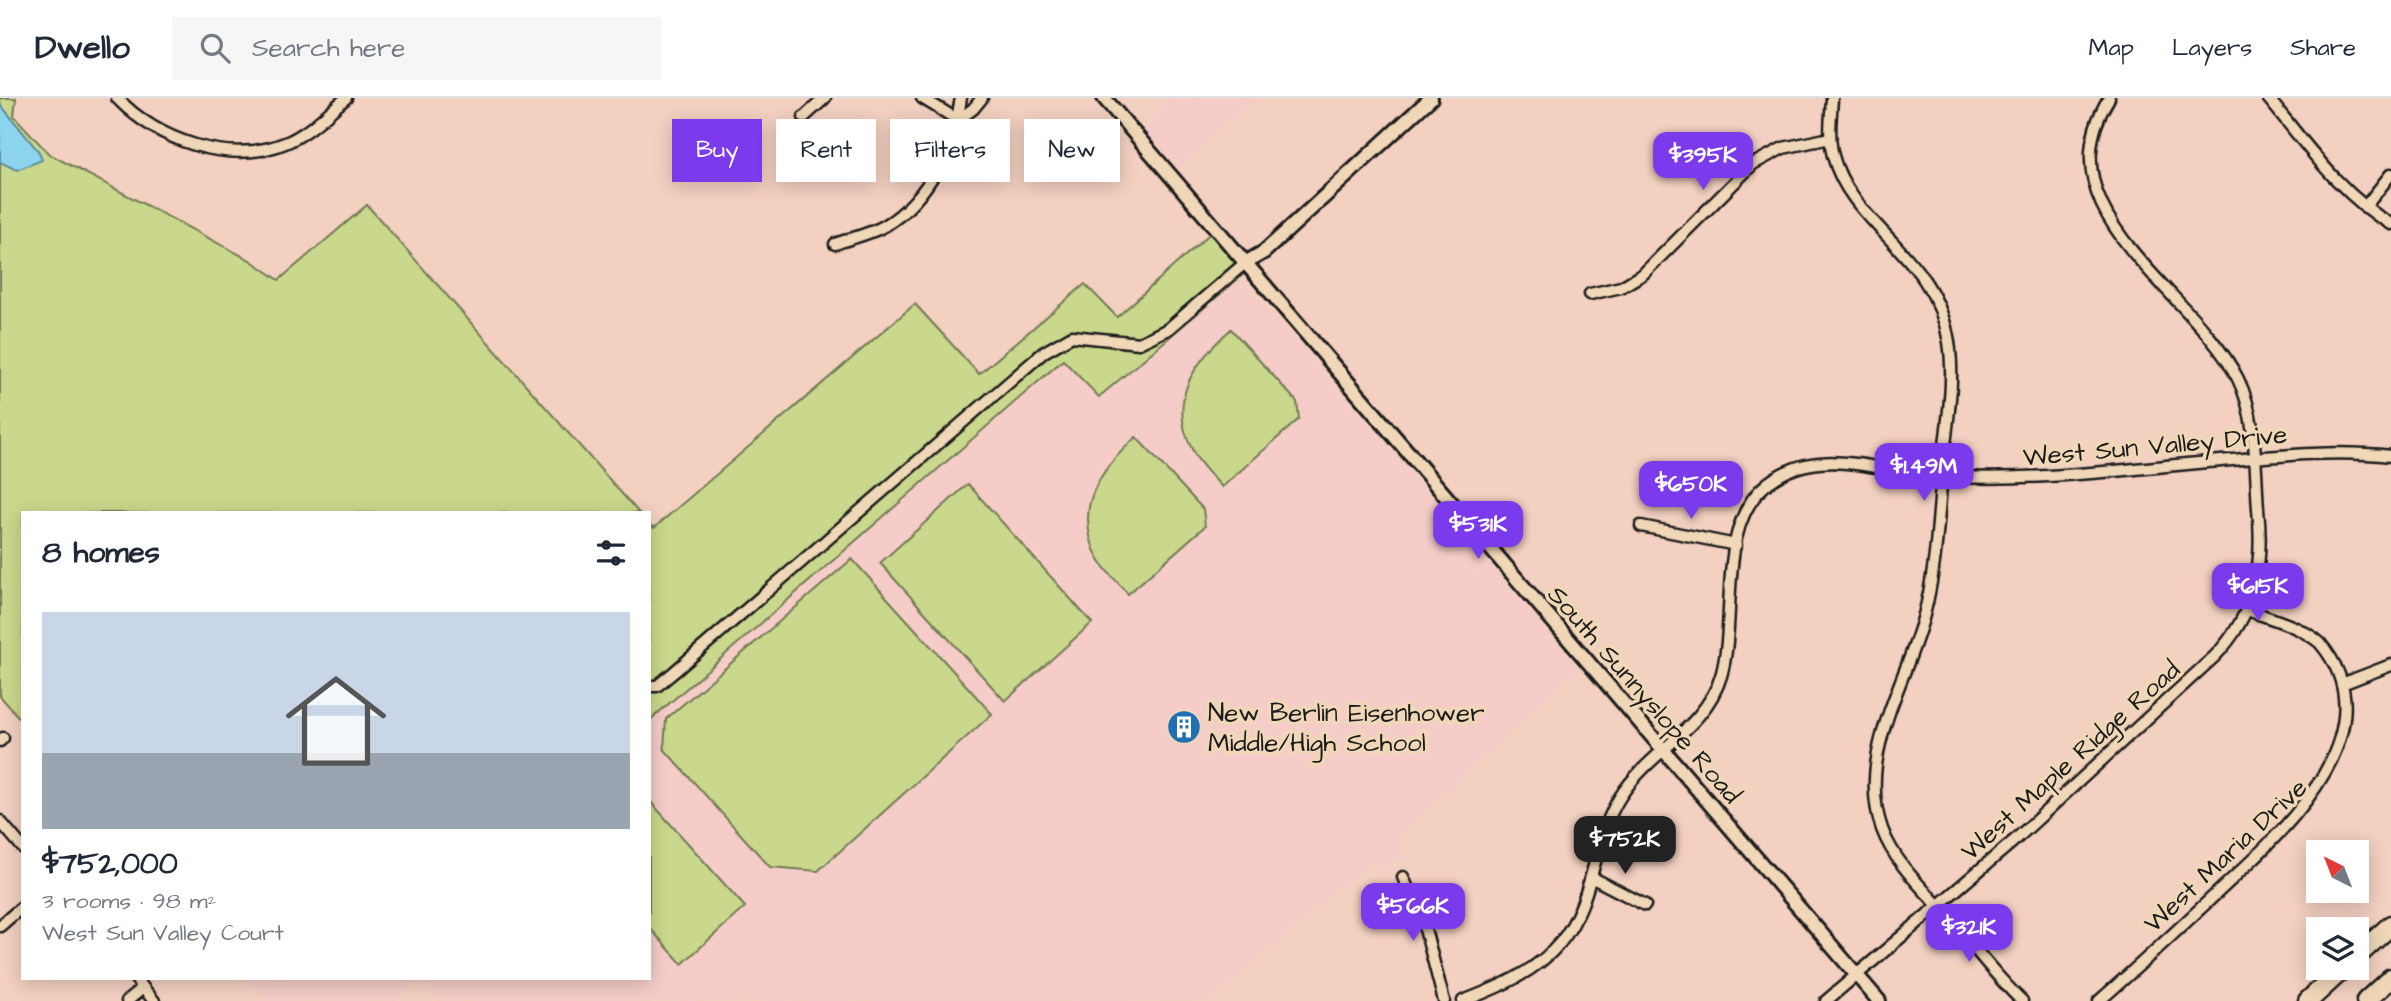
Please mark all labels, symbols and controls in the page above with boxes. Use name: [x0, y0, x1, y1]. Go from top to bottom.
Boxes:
search box: [172, 17, 662, 80]
text: Dwello: [35, 25, 130, 71]
icon: search: [196, 29, 234, 67]
text: Search here: [252, 30, 405, 66]
text: Map: [2089, 31, 2134, 65]
text: Layers: [2172, 31, 2252, 65]
text: Share: [2290, 31, 2356, 65]
chip: Buy: [672, 119, 762, 182]
chip: Rent: [776, 119, 876, 182]
chip: Filters: [890, 119, 1010, 182]
chip: New: [1024, 119, 1120, 182]
pin: $395K: [1654, 132, 1752, 192]
text: $395K: [1669, 139, 1737, 171]
street label: West Sun Valley Drive: [2022, 417, 2289, 477]
pin: $1.49M: [1867, 444, 1981, 503]
text: $1.49M: [1891, 450, 1957, 482]
pin: $650K: [1642, 462, 1740, 521]
text: $650K: [1655, 468, 1727, 500]
pin: $531K: [1429, 502, 1527, 561]
text: $531K: [1449, 508, 1507, 540]
text: 8 homes: [42, 532, 160, 574]
icon: filters: [592, 534, 630, 572]
pin: $615K: [2209, 564, 2307, 623]
text: $615K: [2228, 570, 2288, 602]
street label: South Sunnyslope Road: [1538, 578, 1749, 813]
street label: West Maple Ridge Road: [1953, 652, 2189, 871]
icon: home: [273, 658, 399, 784]
place label: New Berlin Eisenhower Middle/High School: [1208, 695, 1485, 763]
building icon: New Berlin Eisenhower Middle/High School: [1165, 708, 1203, 746]
street label: West Maria Drive: [2136, 770, 2315, 941]
pin: $752K: [1576, 816, 1674, 876]
text: $752K: [1590, 823, 1660, 855]
north arrow: [2306, 840, 2370, 903]
map controls: [2306, 840, 2369, 980]
text: $752,000: [42, 843, 178, 885]
pin: $566K: [1364, 884, 1462, 943]
text: 3 rooms · 98 m²: [42, 885, 216, 917]
text: $566K: [1377, 890, 1449, 922]
pin: $321K: [1920, 904, 2018, 964]
text: $321K: [1942, 911, 1996, 943]
text: West Sun Valley Court: [42, 917, 284, 949]
button: layers: [2306, 917, 2369, 980]

